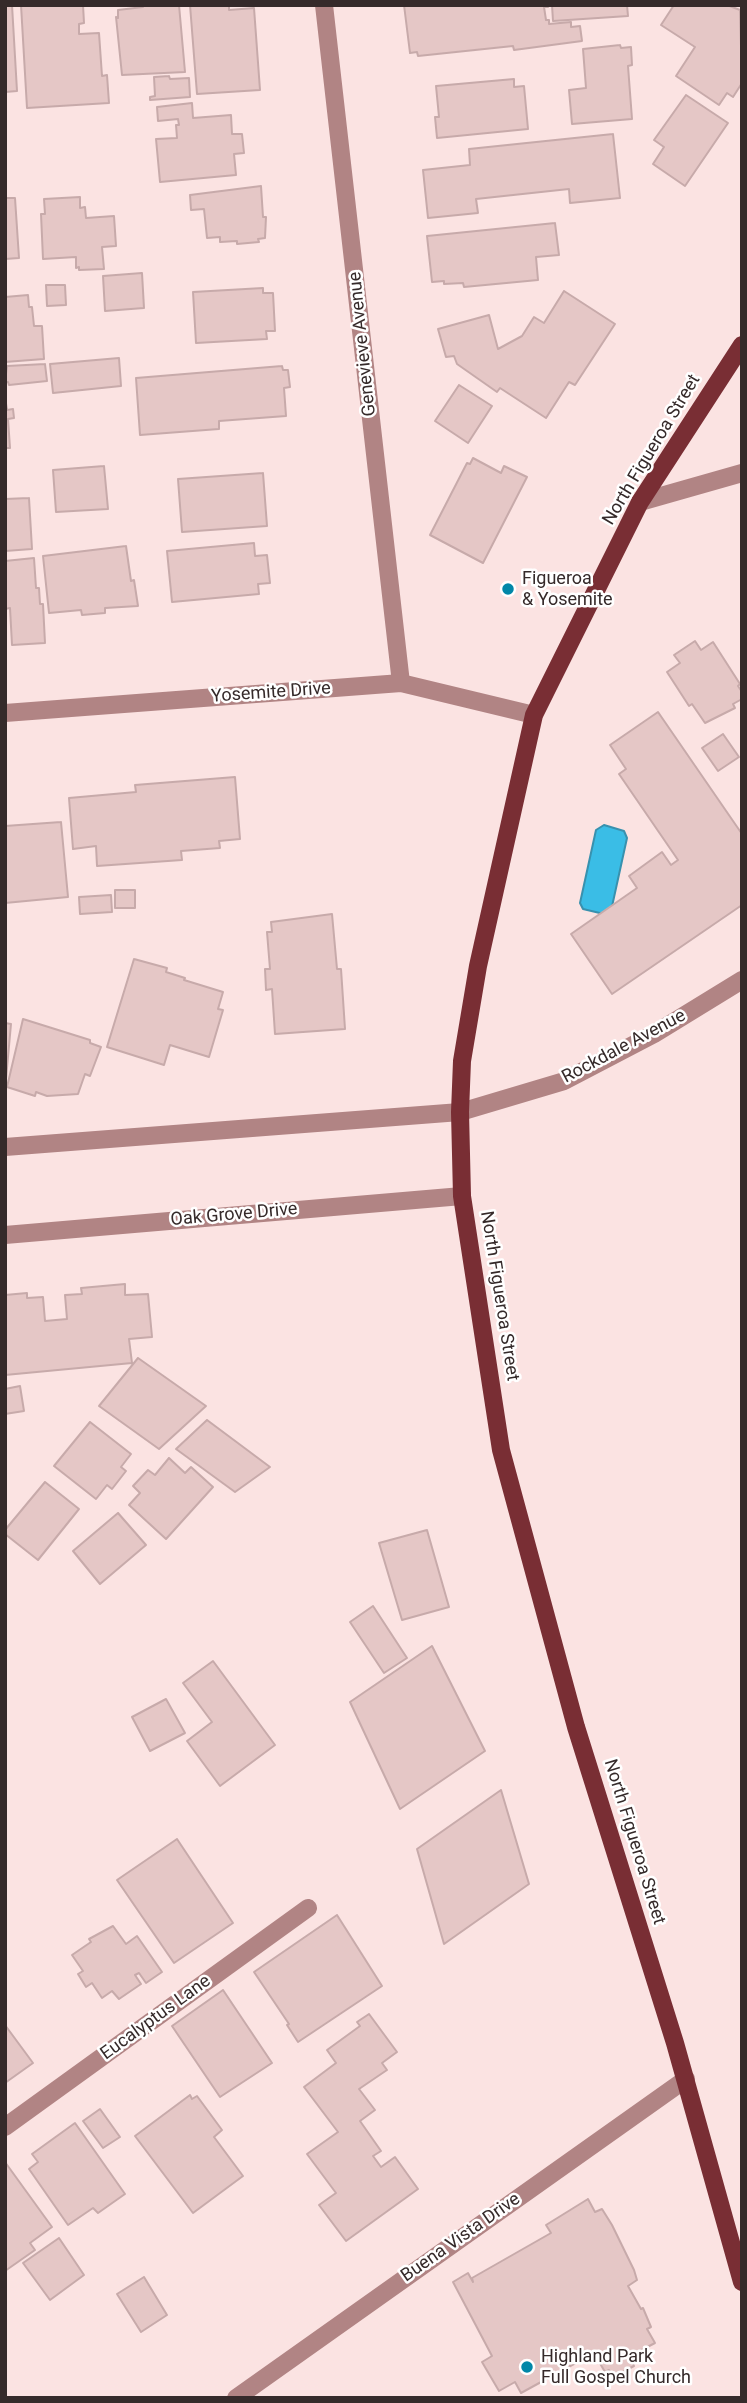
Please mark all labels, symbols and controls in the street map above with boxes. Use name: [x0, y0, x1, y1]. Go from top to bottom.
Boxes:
street label: Genevieve Avenue: [345, 271, 381, 417]
street label: North Figueroa Street: [599, 371, 705, 529]
place label: Figueroa & Yosemite: [522, 568, 613, 610]
marker: Figueroa & Yosemite: [500, 581, 516, 597]
street label: Yosemite Drive: [210, 678, 332, 708]
street label: Rockdale Avenue: [558, 1005, 690, 1089]
street label: Oak Grove Drive: [170, 1199, 298, 1231]
street label: North Figueroa Street: [475, 1209, 523, 1383]
street label: North Figueroa Street: [599, 1757, 669, 1927]
street label: Eucalyptus Lane: [97, 1971, 215, 2065]
street label: Buena Vista Drive: [397, 2189, 525, 2287]
place label: Highland Park Full Gospel Church: [541, 2346, 691, 2388]
marker: Highland Park Full Gospel Church: [519, 2359, 535, 2375]

